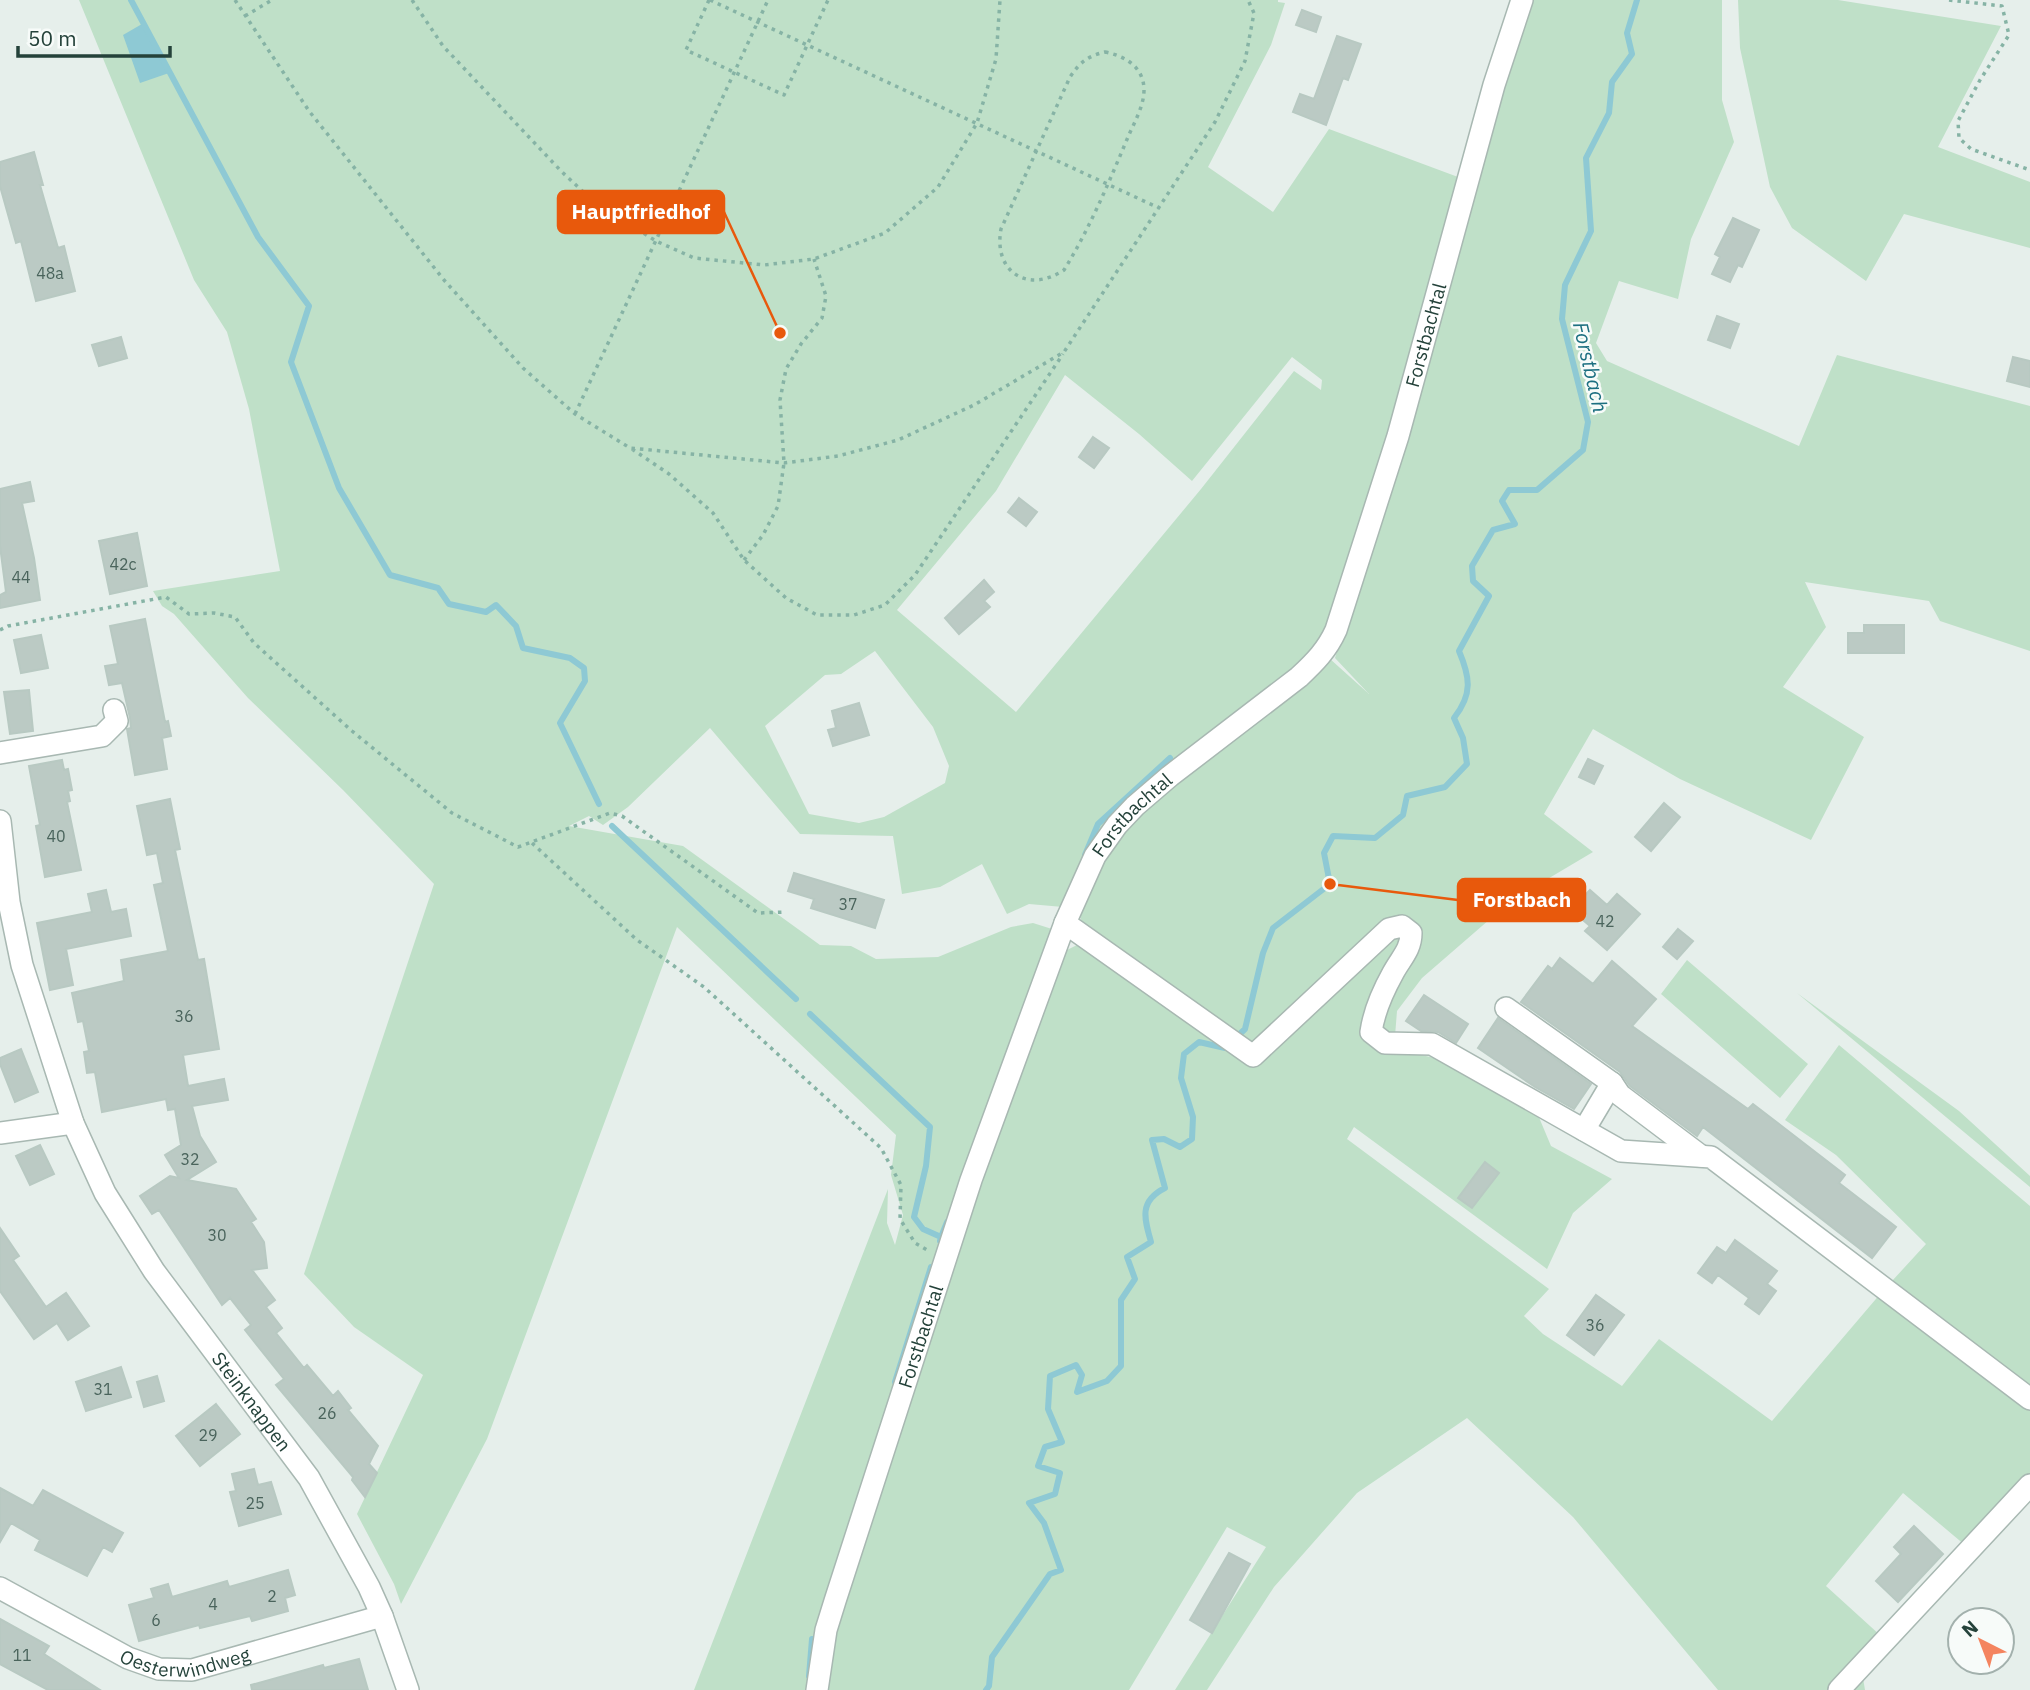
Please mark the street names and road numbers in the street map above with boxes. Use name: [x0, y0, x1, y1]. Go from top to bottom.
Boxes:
street label: Forstbachtal: [1400, 280, 1451, 390]
street label: Forstbachtal: [1086, 768, 1177, 861]
street label: Forstbachtal: [893, 1282, 948, 1391]
street label: Steinknappen: [207, 1347, 297, 1456]
street label: Oesterwindweg: [116, 1642, 253, 1682]

